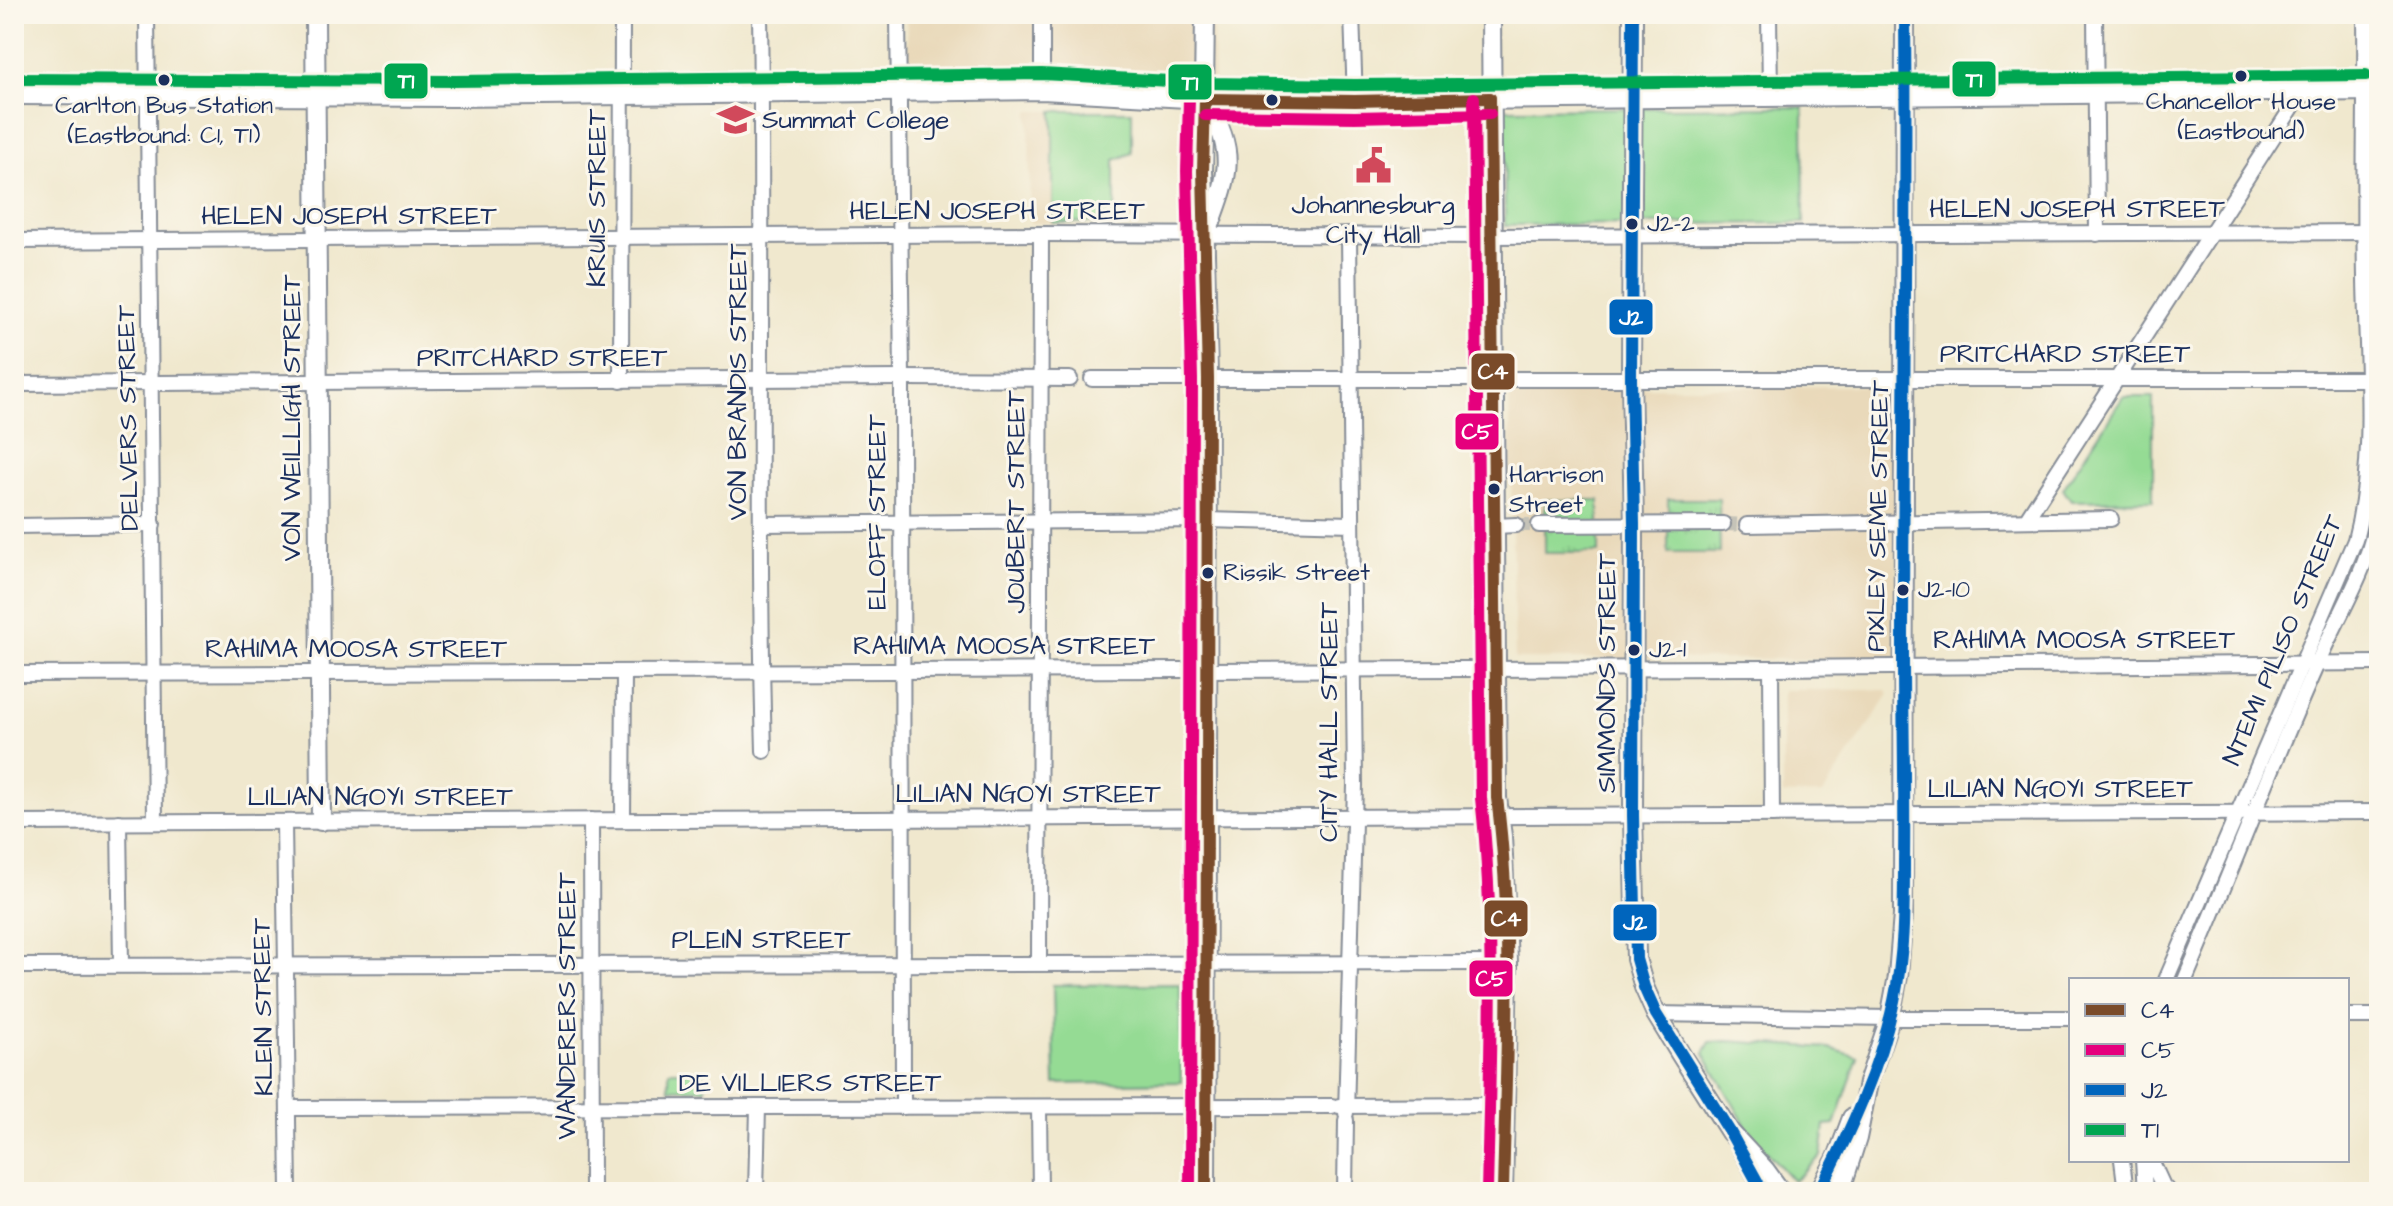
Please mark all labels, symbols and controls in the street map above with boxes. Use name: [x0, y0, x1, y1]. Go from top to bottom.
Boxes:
line badge: T1: [1951, 60, 1997, 98]
line badge: T1: [383, 62, 429, 100]
line badge: T1: [1167, 63, 1213, 101]
text: T1: [1965, 65, 1982, 96]
text: T1: [397, 66, 414, 97]
text: T1: [1181, 68, 1198, 99]
marker: Chancellor House (Eastbound): [2233, 68, 2249, 84]
marker: Carlton Bus Station (Eastbound: C1, T1): [156, 72, 172, 88]
place label: Chancellor House (Eastbound): [2146, 85, 2336, 149]
place label: Carlton Bus Station (Eastbound: C1, T1): [55, 89, 273, 153]
unlabelled marker: [1264, 92, 1280, 108]
school or university icon: Summat College: [717, 101, 755, 139]
place label: Summat College: [762, 102, 949, 140]
street label: KRUIS STREET: [579, 108, 615, 287]
public building icon: Johannesburg City Hall: [1354, 147, 1392, 185]
place label: Johannesburg City Hall: [1291, 187, 1455, 255]
street label: HELEN JOSEPH STREET: [1929, 191, 2226, 227]
street label: HELEN JOSEPH STREET: [849, 193, 1146, 229]
street label: HELEN JOSEPH STREET: [201, 198, 498, 234]
place label: J2-2: [1647, 207, 1695, 241]
marker: J2-2: [1624, 216, 1640, 232]
street label: VON BRANDIS STREET: [720, 243, 756, 520]
street label: VON WEILLIGH STREET: [274, 274, 310, 561]
line badge: J2: [1608, 298, 1654, 336]
text: J2: [1618, 303, 1644, 334]
street label: DELVERS STREET: [108, 304, 148, 531]
street label: PRITCHARD STREET: [1940, 336, 2191, 372]
street label: PRITCHARD STREET: [417, 340, 668, 376]
line badge: C4: [1470, 352, 1516, 391]
text: C4: [1478, 357, 1509, 388]
street label: PIXLEY SEME STREET: [1858, 379, 1898, 652]
street label: JOUBERT STREET: [998, 390, 1034, 614]
line badge: C5: [1454, 412, 1500, 451]
street label: ELOFF STREET: [859, 413, 895, 610]
text: C5: [1461, 417, 1493, 448]
place label: Harrison Street: [1509, 458, 1603, 522]
marker: Harrison Street: [1486, 481, 1502, 497]
street label: NTEMI PILISO STREET: [2214, 508, 2352, 771]
street label: SIMMONDS STREET: [1589, 552, 1625, 793]
place label: Rissik Street: [1223, 556, 1370, 590]
marker: Rissik Street: [1200, 565, 1216, 581]
place label: J2-10: [1918, 573, 1970, 607]
marker: J2-10: [1895, 582, 1911, 598]
street label: CITY HALL STREET: [1311, 601, 1347, 842]
street label: RAHIMA MOOSA STREET: [1933, 622, 2236, 658]
street label: RAHIMA MOOSA STREET: [853, 628, 1156, 664]
street label: RAHIMA MOOSA STREET: [205, 631, 508, 667]
place label: J2-1: [1649, 633, 1686, 667]
marker: J2-1: [1626, 642, 1642, 658]
street label: LILIAN NGOYI STREET: [1927, 771, 2194, 807]
street label: LILIAN NGOYI STREET: [895, 776, 1162, 812]
street label: LILIAN NGOYI STREET: [247, 779, 514, 815]
street label: WANDERERS STREET: [549, 871, 585, 1140]
line badge: C4: [1483, 899, 1529, 938]
line badge: J2: [1612, 903, 1658, 942]
text: C4: [1491, 904, 1522, 935]
text: J2: [1622, 908, 1648, 939]
street label: KLEIN STREET: [243, 917, 283, 1096]
street label: PLEIN STREET: [671, 922, 851, 958]
line badge: C5: [1468, 959, 1514, 998]
text: C5: [1475, 964, 1507, 995]
legend: [2069, 978, 2349, 1162]
text: C4: [2141, 994, 2174, 1028]
text: C5: [2141, 1034, 2175, 1068]
street label: DE VILLIERS STREET: [679, 1065, 942, 1101]
text: J2: [2141, 1074, 2168, 1108]
text: T1: [2141, 1114, 2159, 1148]

